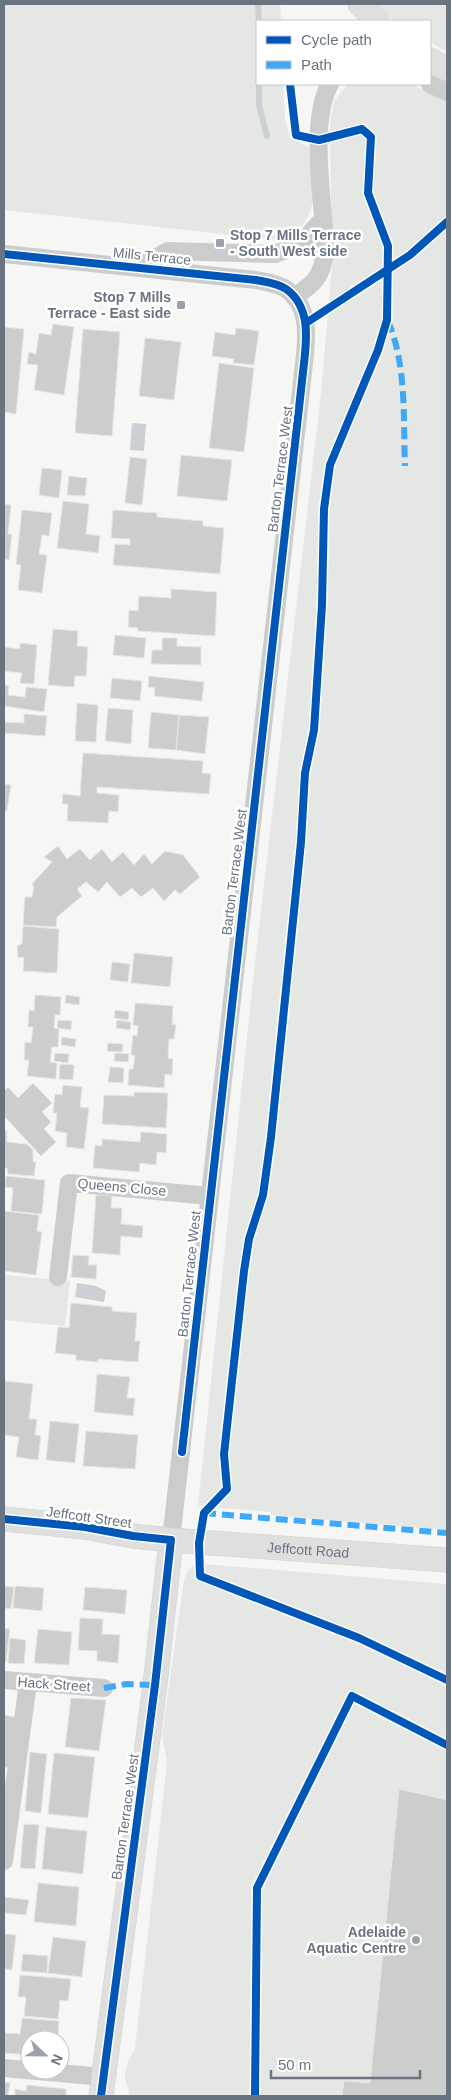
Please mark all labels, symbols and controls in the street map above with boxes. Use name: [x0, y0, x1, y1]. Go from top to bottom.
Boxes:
legend: [256, 20, 431, 85]
text: Cycle path: [301, 31, 372, 48]
text: Path: [301, 56, 332, 73]
place label: Stop 7 Mills Terrace - South West side: [230, 227, 361, 259]
marker: Stop 7 Mills Terrace - South West side: [214, 237, 226, 249]
street label: Mills Terrace: [112, 244, 192, 268]
place label: Stop 7 Mills Terrace - East side: [48, 289, 171, 321]
marker: Stop 7 Mills Terrace - East side: [175, 299, 187, 311]
street label: Barton Terrace West: [264, 405, 296, 533]
street label: Barton Terrace West: [218, 808, 250, 936]
street label: Queens Close: [77, 1175, 167, 1199]
street label: Barton Terrace West: [174, 1210, 204, 1338]
street label: Jeffcott Street: [45, 1503, 133, 1531]
street label: Jeffcott Road: [267, 1539, 350, 1561]
street label: Hack Street: [17, 1673, 91, 1695]
street label: Barton Terrace West: [108, 1753, 142, 1881]
place label: Adelaide Aquatic Centre: [306, 1924, 406, 1956]
marker: Adelaide Aquatic Centre: [410, 1934, 422, 1946]
north arrow: [20, 2030, 70, 2080]
scale bar: [271, 2048, 420, 2080]
text: N: [48, 2052, 66, 2068]
text: 50 m: [278, 2056, 311, 2073]

